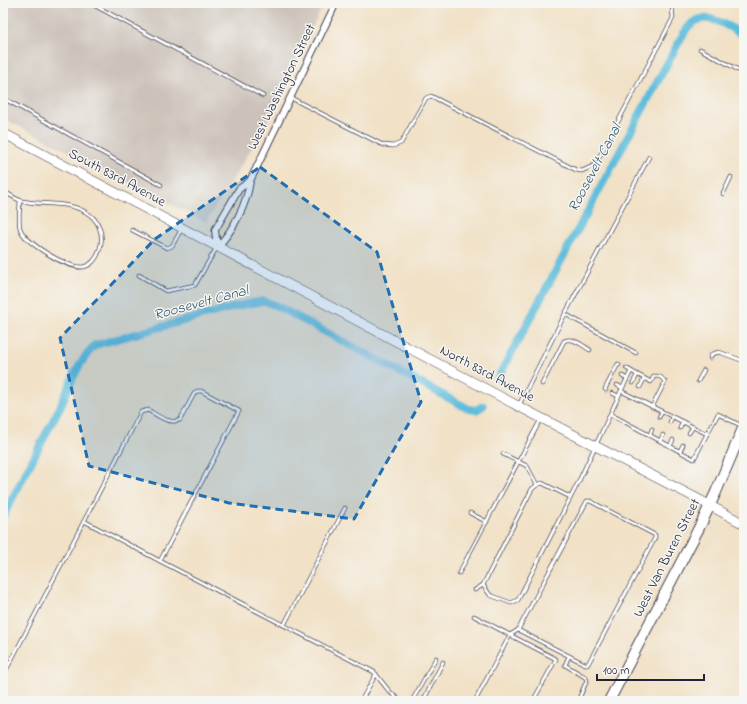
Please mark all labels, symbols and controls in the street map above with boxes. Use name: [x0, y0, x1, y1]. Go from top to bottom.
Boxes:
street label: West Washington Street: [242, 20, 323, 154]
water label: Roosevelt Canal: [563, 118, 629, 216]
street label: South 83rd Avenue: [65, 143, 170, 213]
water label: Roosevelt Canal: [151, 279, 253, 326]
street label: North 83rd Avenue: [436, 340, 539, 408]
street label: West Van Buren Street: [628, 495, 706, 621]
scale bar: [597, 656, 704, 682]
text: 100 m: [603, 662, 630, 680]

